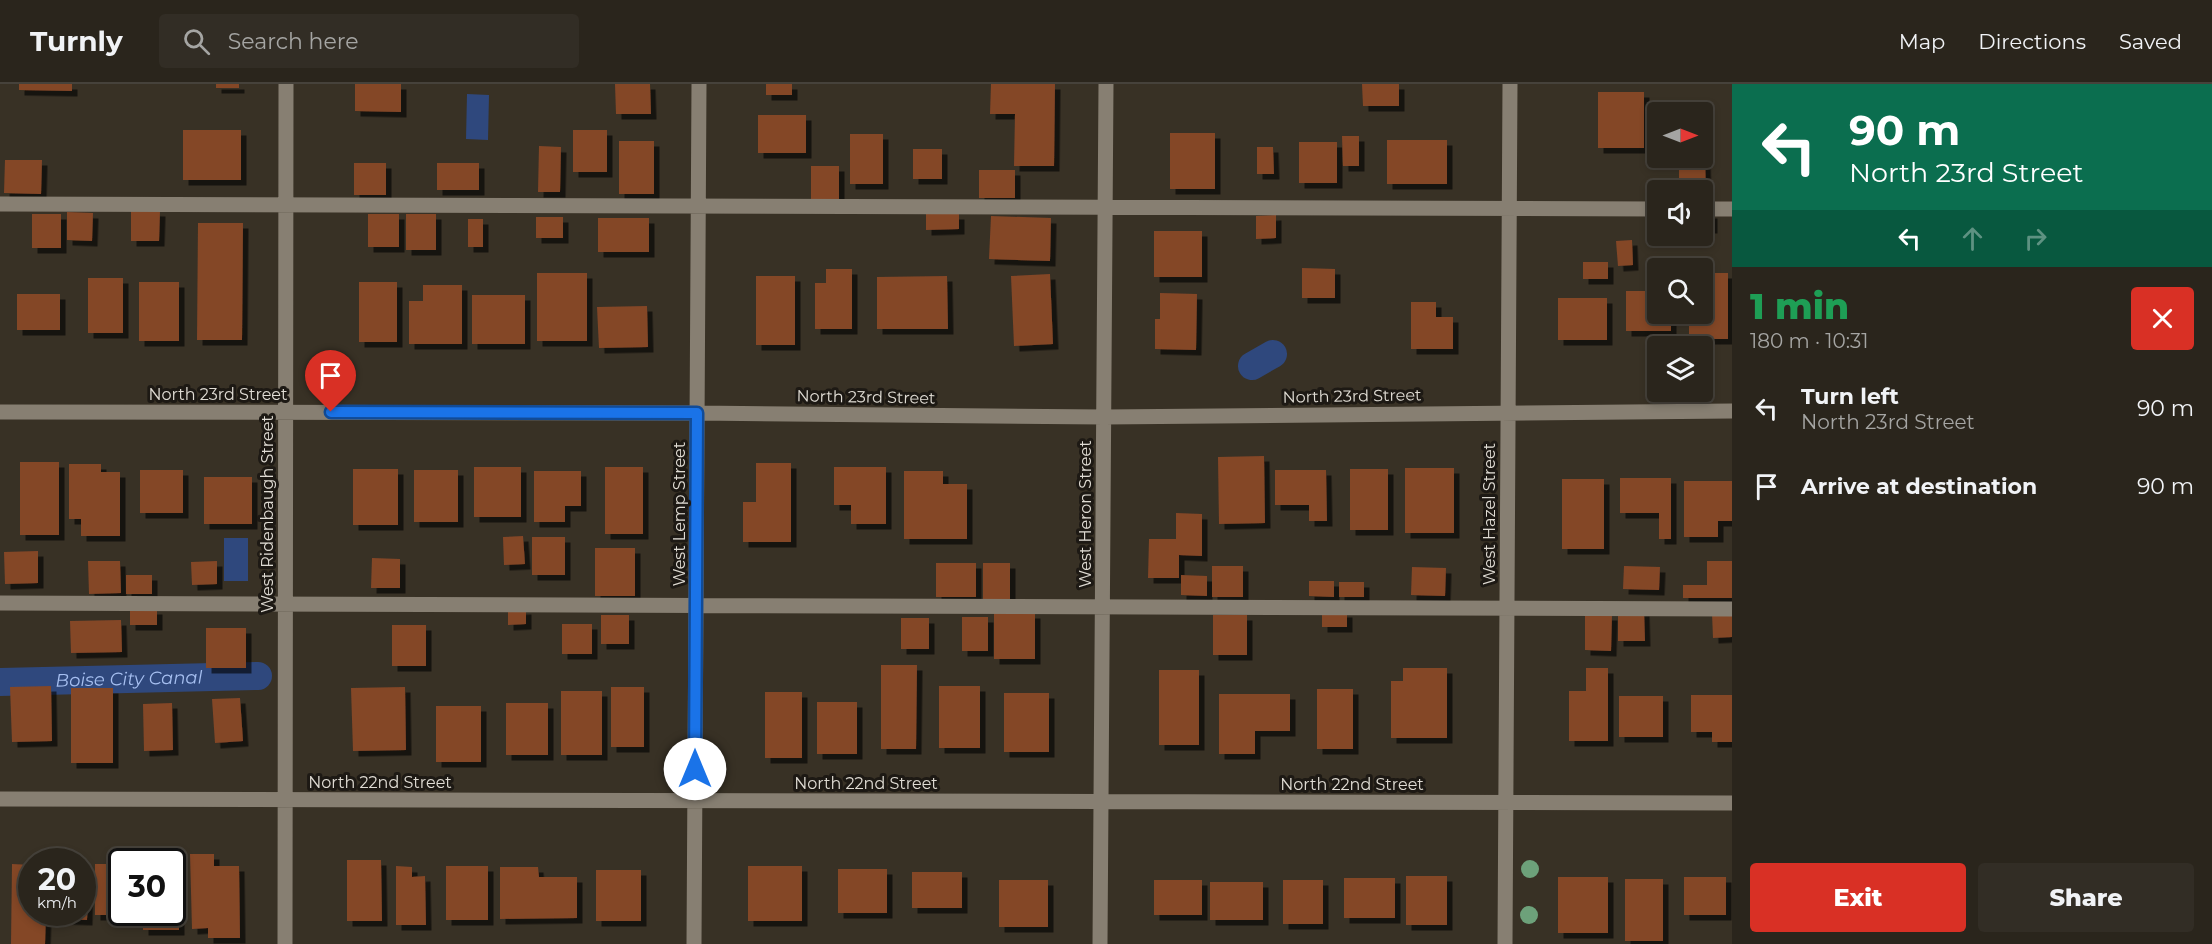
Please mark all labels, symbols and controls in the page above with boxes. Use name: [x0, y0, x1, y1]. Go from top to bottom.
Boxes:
search box: [159, 14, 579, 68]
text: Turnly: [30, 24, 123, 58]
icon: search: [180, 25, 213, 58]
text: Search here: [228, 28, 359, 55]
text: Map: [1899, 29, 1945, 54]
text: Directions: [1978, 29, 2086, 54]
text: Saved: [2119, 29, 2182, 54]
north arrow: [1647, 102, 1713, 168]
map controls: [1647, 102, 1713, 402]
text: 90 m: [1849, 104, 1960, 156]
icon: left: [1750, 108, 1828, 186]
text: North 23rd Street: [1849, 156, 2083, 189]
button: sound: [1647, 180, 1713, 246]
icon: left: [1893, 222, 1926, 255]
icon: ahead: [1956, 222, 1989, 255]
icon: right: [2019, 222, 2052, 255]
button: search: [1647, 258, 1713, 324]
text: 1 min: [1750, 284, 1849, 328]
button: close: [2131, 287, 2194, 350]
text: 180 m · 10:31: [1750, 329, 1868, 353]
button: layers: [1647, 336, 1713, 402]
pin: [305, 350, 356, 412]
icon: arrive: [314, 359, 347, 392]
text: Turn left: [1801, 383, 1899, 410]
street label: North 23rd Street: [149, 385, 288, 404]
street label: North 23rd Street: [1282, 385, 1422, 407]
street label: North 23rd Street: [796, 386, 936, 408]
icon: left: [1750, 392, 1783, 425]
text: 90 m: [2137, 395, 2194, 422]
text: North 23rd Street: [1801, 410, 1975, 434]
street label: West Ridenbaugh Street: [258, 415, 277, 613]
street label: West Heron Street: [1076, 440, 1095, 588]
street label: West Lemp Street: [670, 441, 689, 586]
street label: West Hazel Street: [1480, 442, 1499, 585]
icon: arrive: [1750, 470, 1783, 503]
text: Arrive at destination: [1801, 473, 2037, 500]
text: 90 m: [2137, 473, 2194, 500]
water label: Boise City Canal: [55, 666, 203, 692]
position arrow: [663, 737, 727, 801]
street label: North 22nd Street: [308, 773, 452, 792]
street label: North 22nd Street: [794, 774, 938, 793]
street label: North 22nd Street: [1280, 775, 1424, 794]
speed limit sign: 30: [108, 848, 186, 926]
text: 20: [38, 861, 76, 898]
button: Exit: [1750, 863, 1966, 932]
button: Share: [1978, 863, 2194, 932]
text: km/h: [37, 893, 77, 912]

